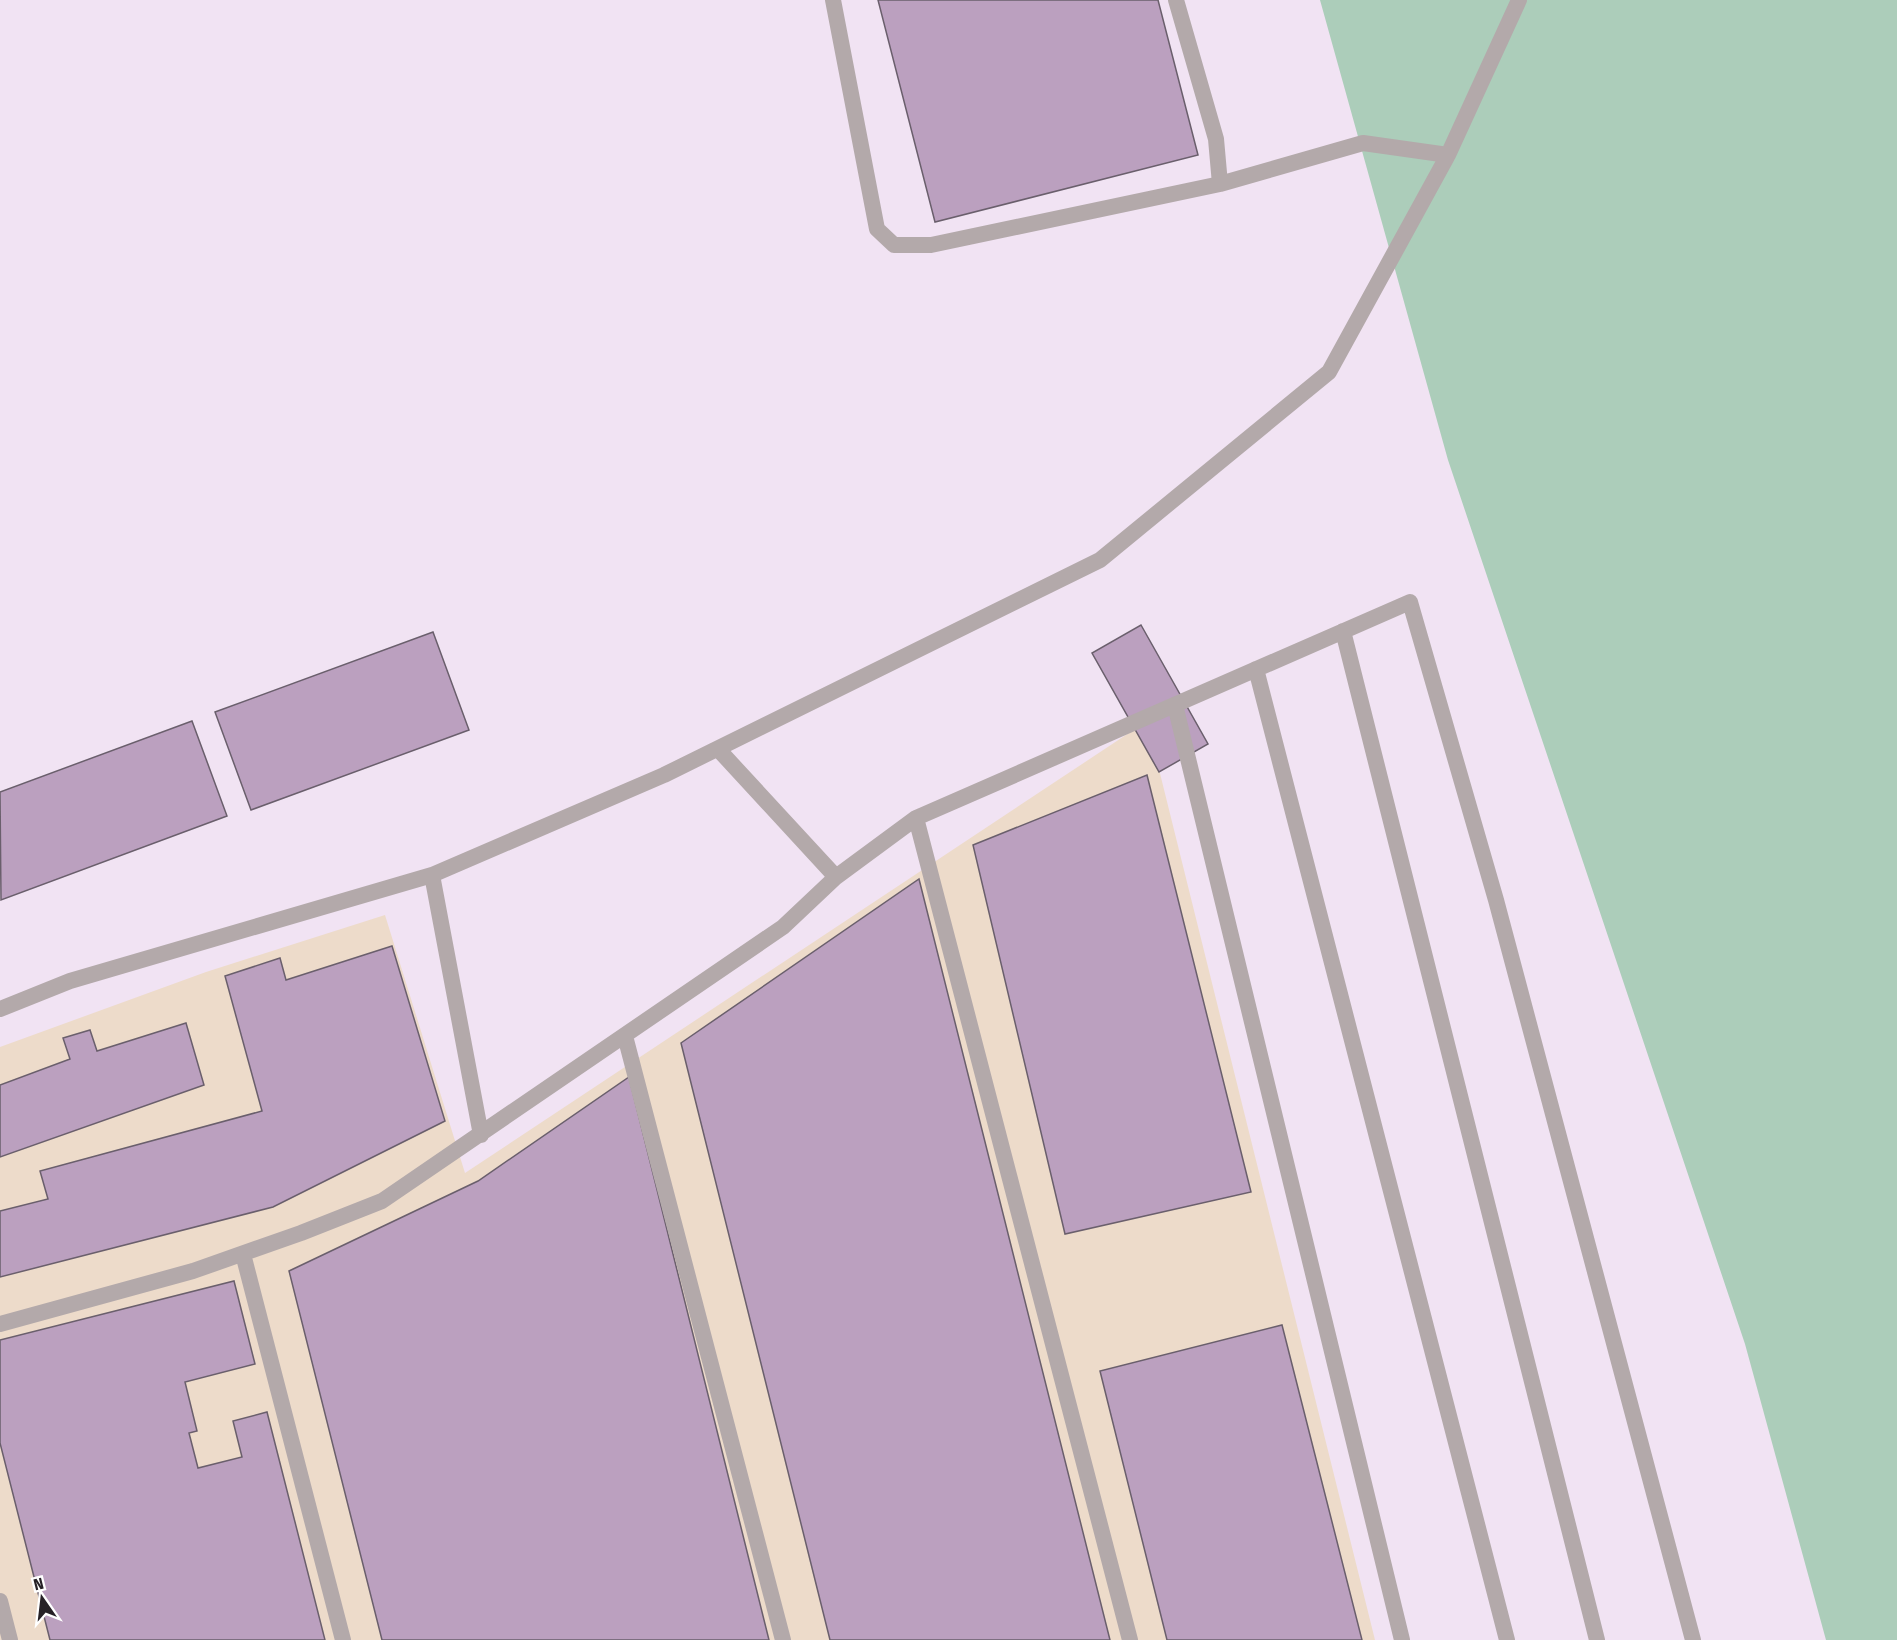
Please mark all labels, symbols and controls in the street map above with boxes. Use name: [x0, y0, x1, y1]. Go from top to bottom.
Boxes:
north arrow: [12, 1568, 72, 1628]
text: N: [32, 1574, 45, 1594]

